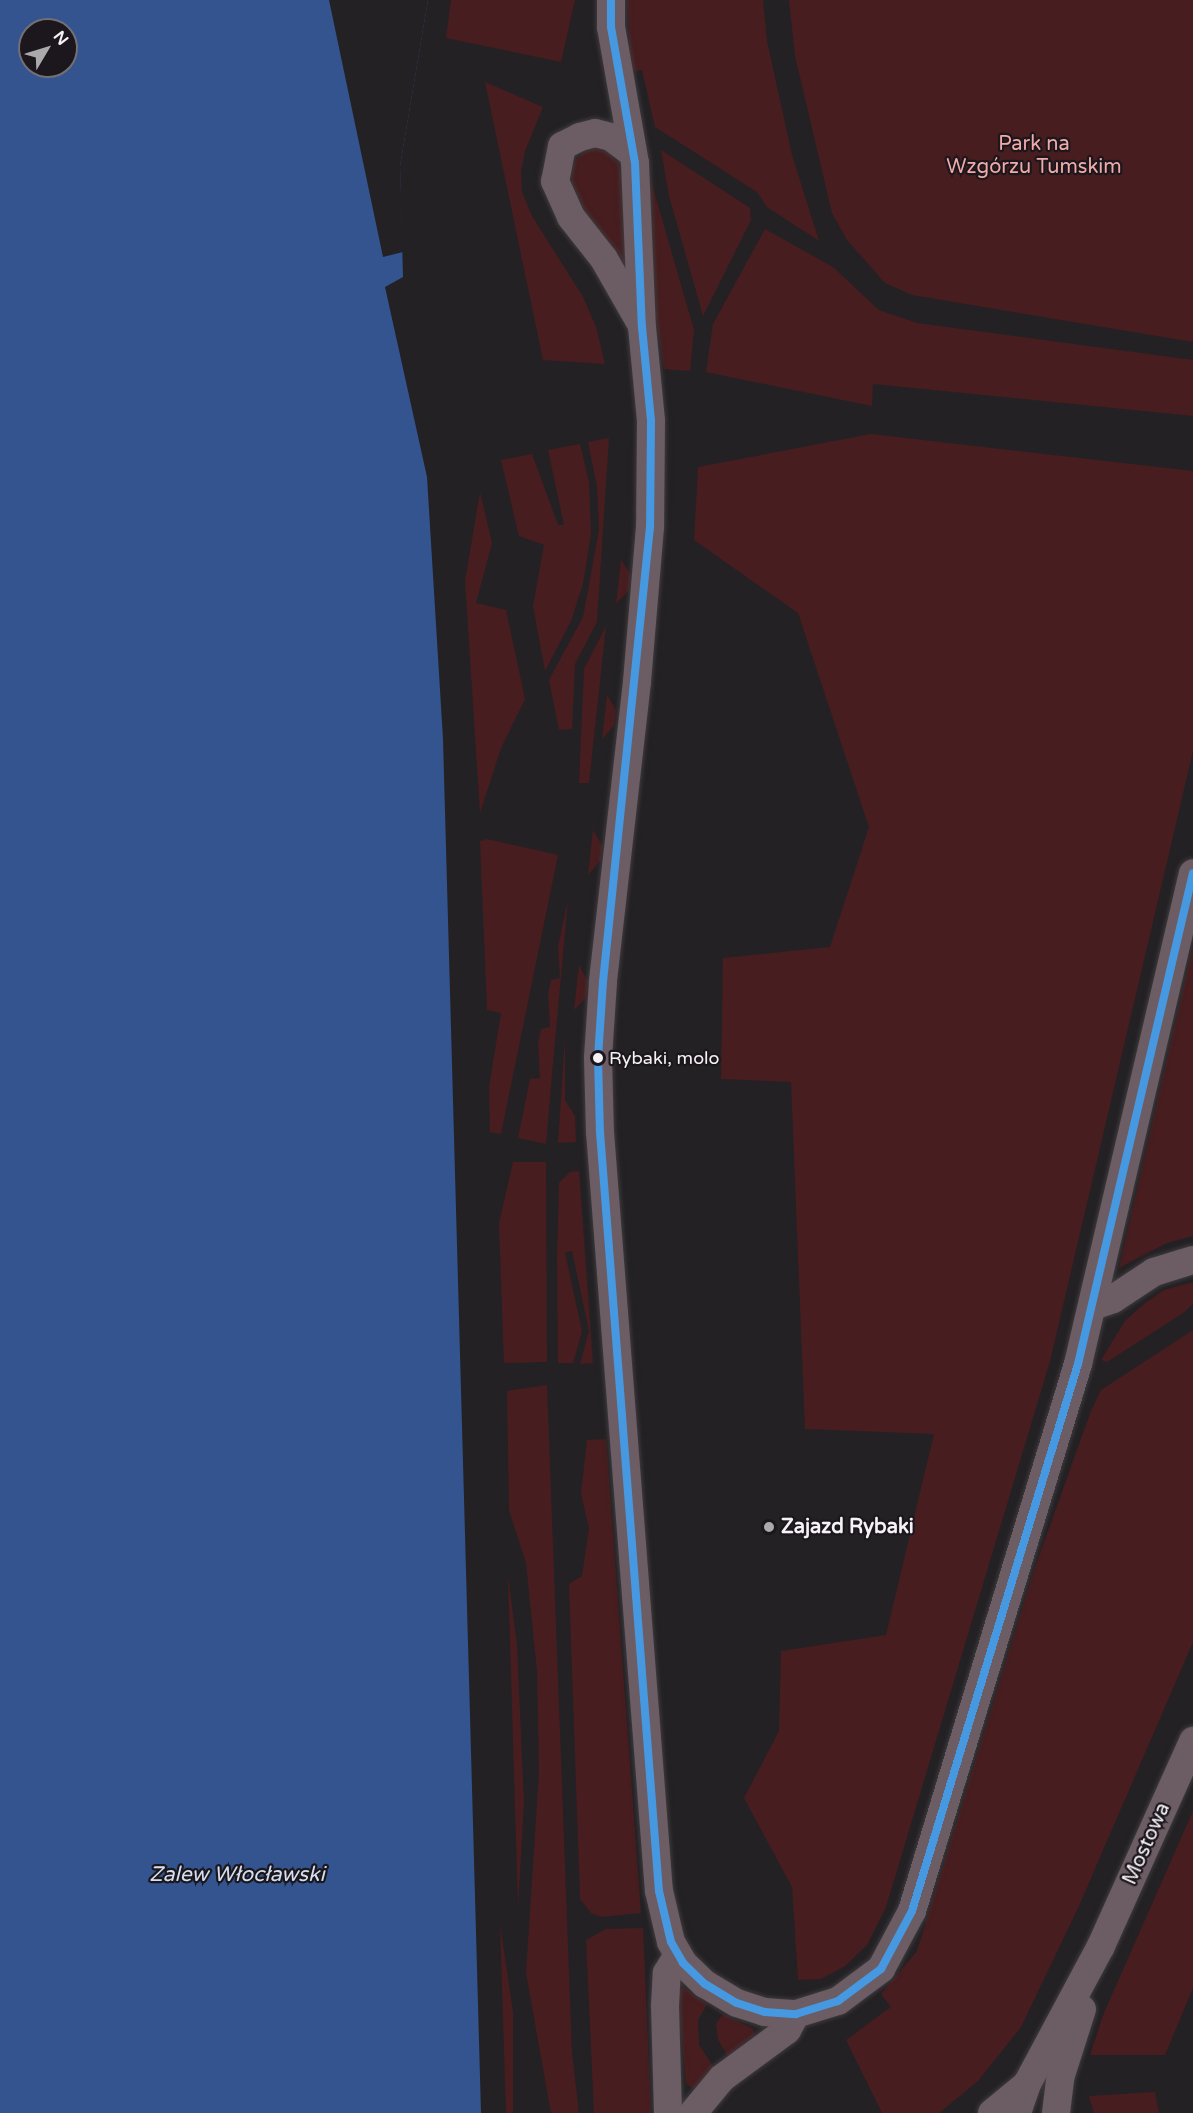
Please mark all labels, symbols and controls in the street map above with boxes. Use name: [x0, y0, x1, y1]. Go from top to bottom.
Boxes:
north arrow: [18, 18, 78, 78]
text: N: [49, 27, 72, 49]
park label: Park na Wzgórzu Tumskim: [946, 133, 1122, 180]
place label: Rybaki, molo: [609, 1047, 720, 1069]
marker: Rybaki, molo: [592, 1052, 604, 1064]
place label: Zajazd Rybaki: [781, 1515, 914, 1539]
marker: Zajazd Rybaki: [762, 1520, 776, 1534]
street label: Mostowa: [1118, 1799, 1176, 1889]
water label: Zalew Włocławski: [149, 1862, 325, 1888]

